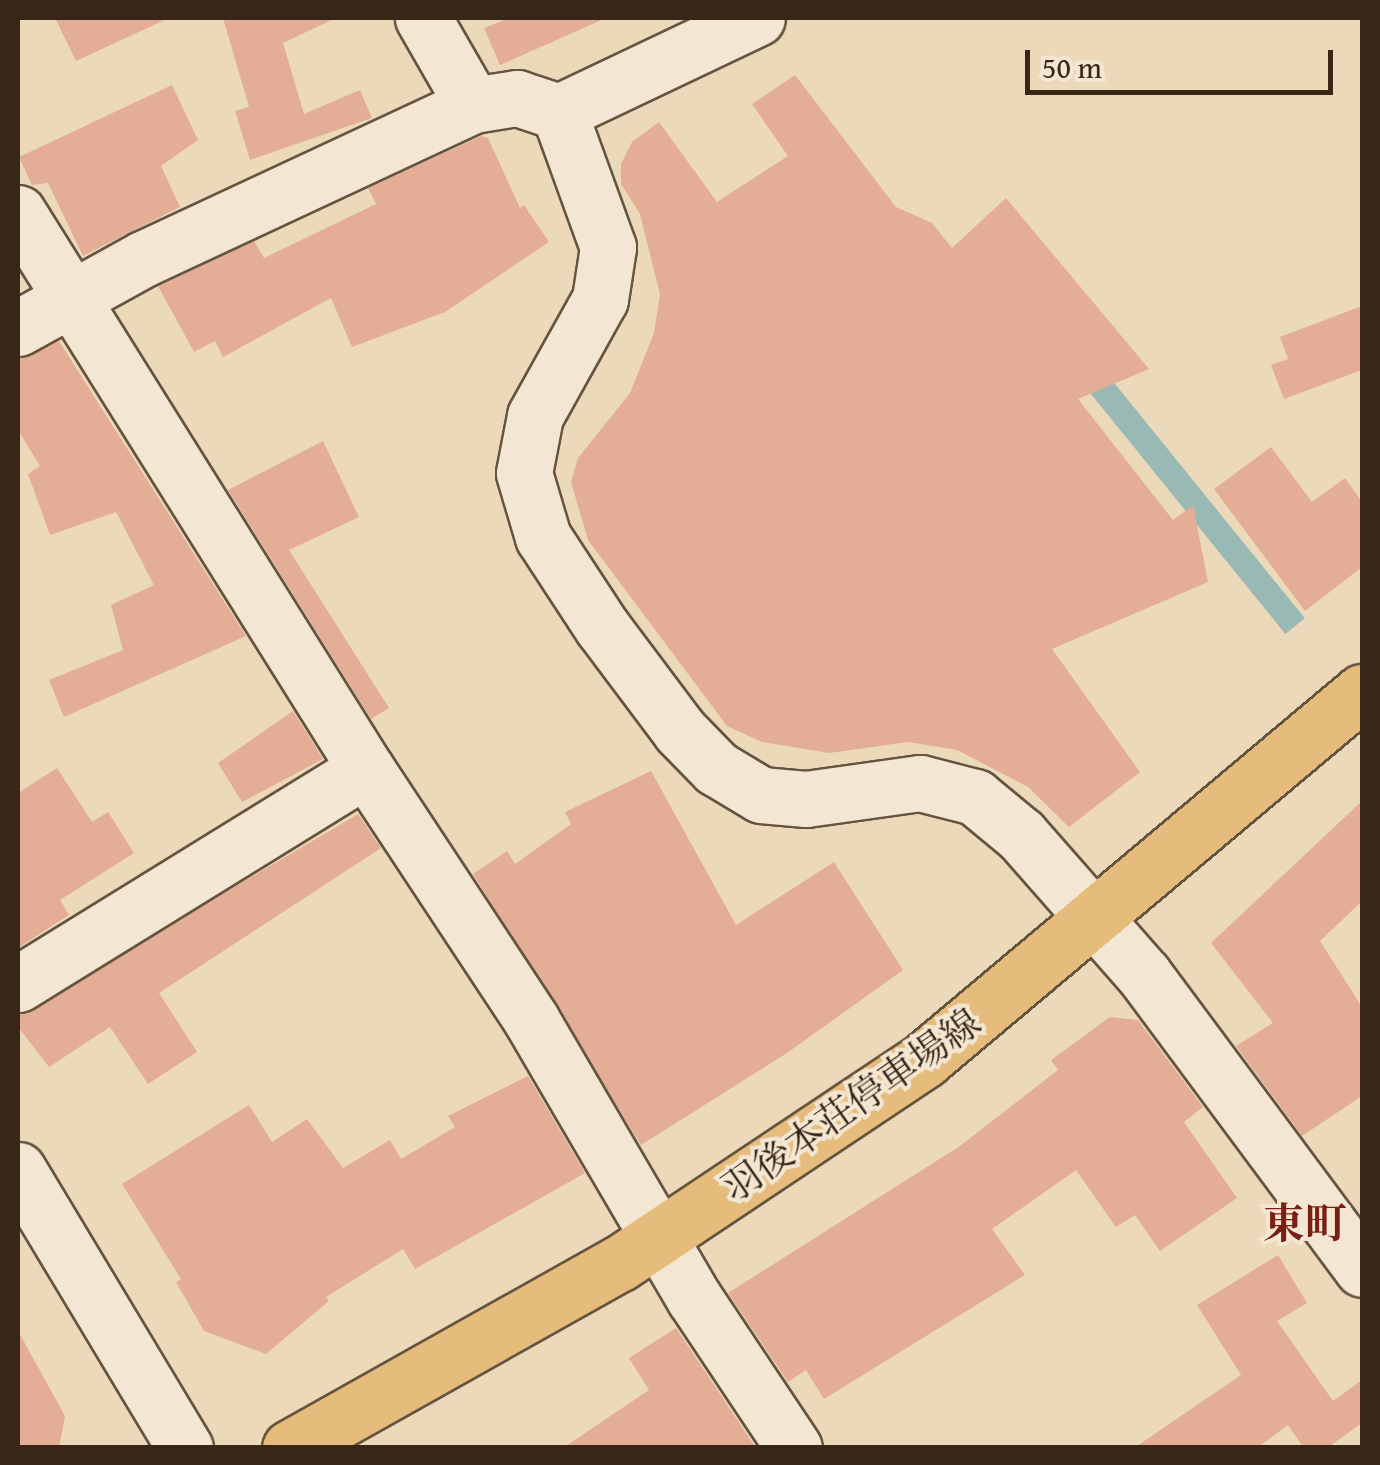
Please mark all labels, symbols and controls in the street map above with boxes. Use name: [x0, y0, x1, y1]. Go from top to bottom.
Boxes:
scale bar: [1030, 30, 1338, 92]
text: 50 m: [1042, 45, 1102, 89]
street label: 羽後本荘停車場線: [713, 999, 989, 1211]
district label: 東町: [1263, 1198, 1347, 1248]

